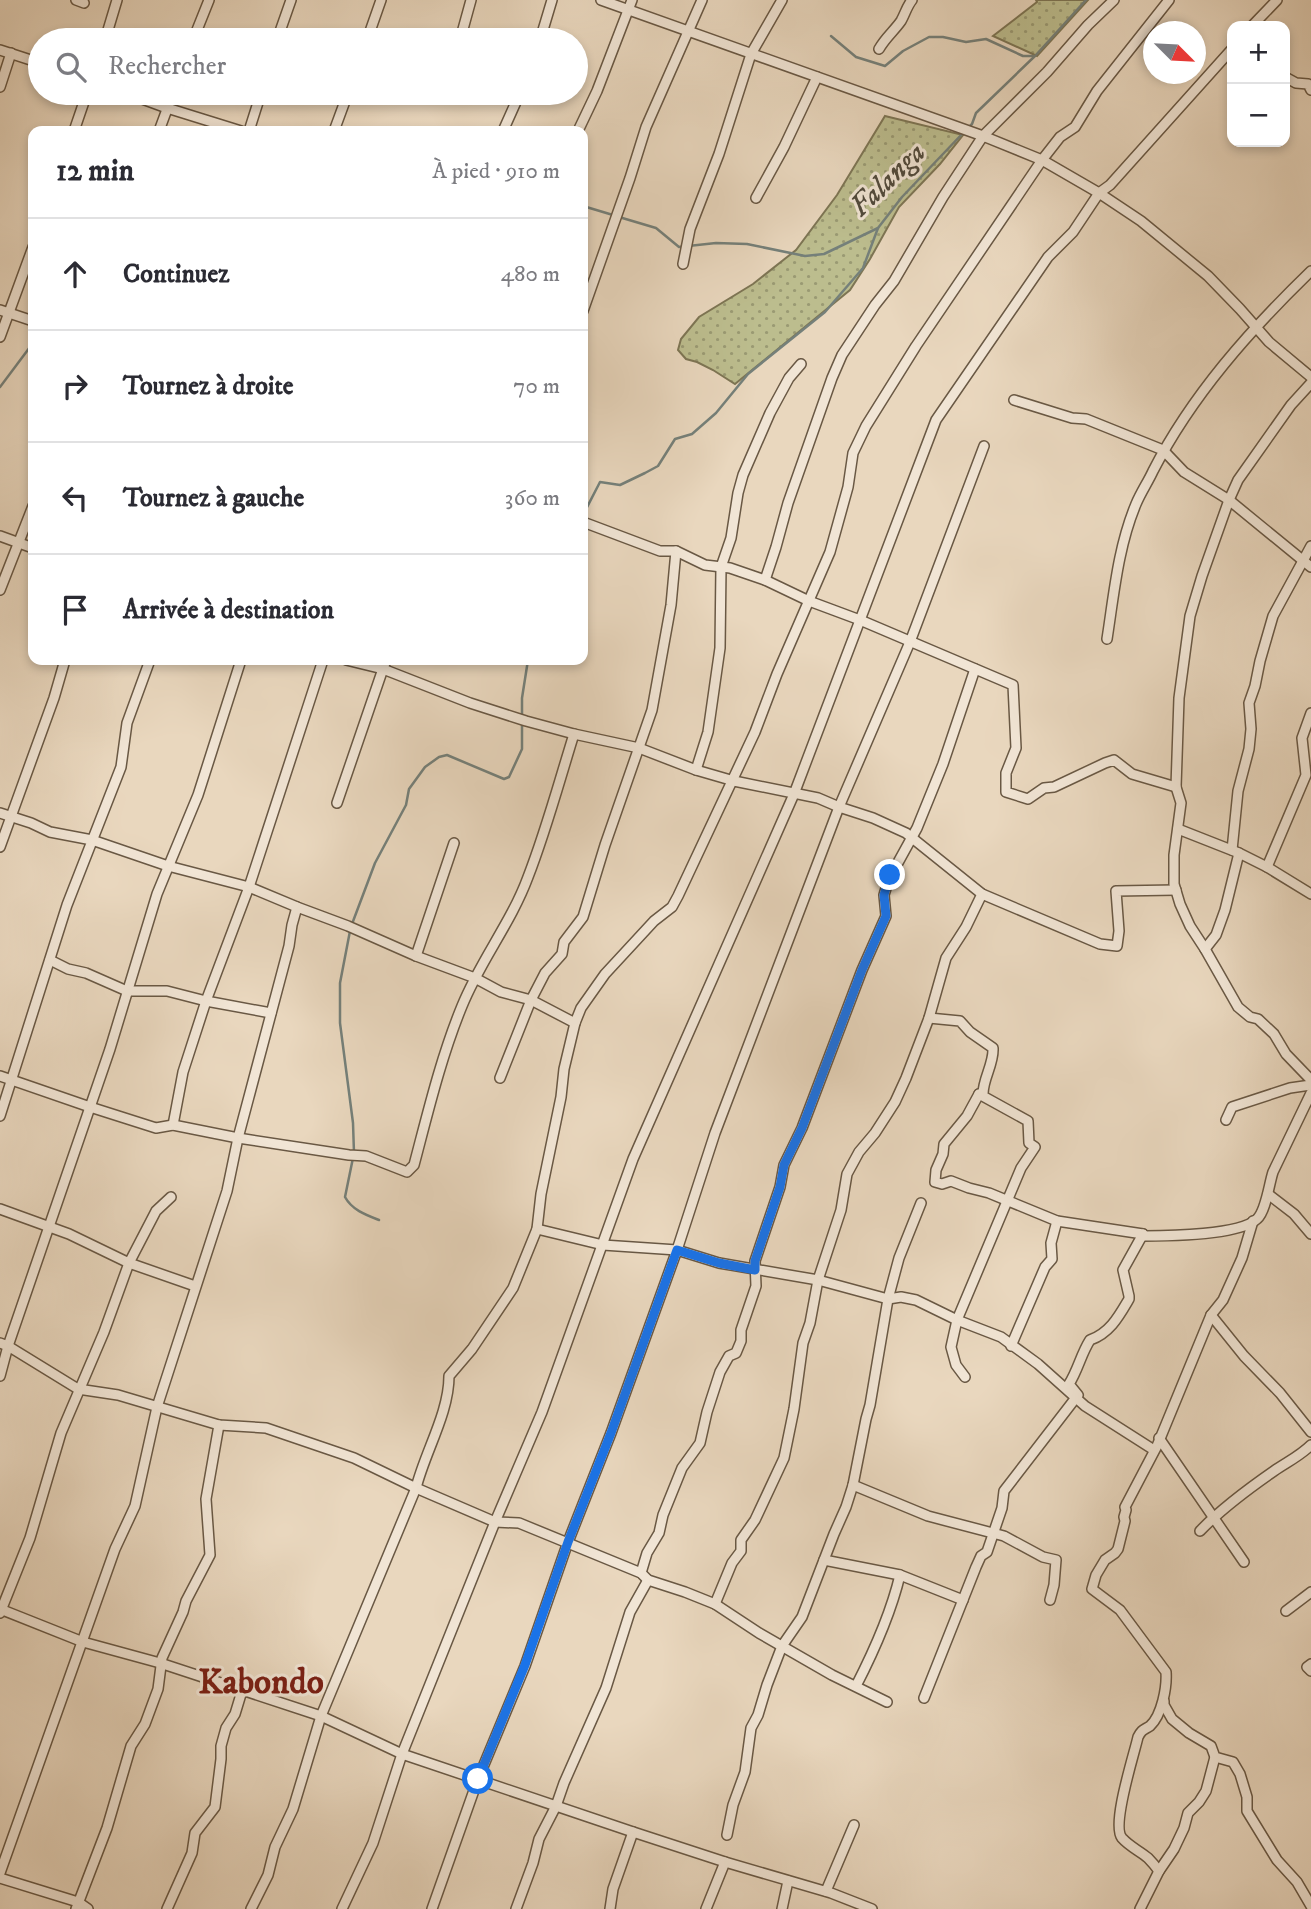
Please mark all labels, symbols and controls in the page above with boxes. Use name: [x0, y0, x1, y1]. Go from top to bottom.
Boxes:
north arrow: [1143, 21, 1206, 84]
map controls: [1227, 21, 1290, 147]
button: +: [1227, 21, 1290, 84]
search box: [28, 28, 588, 105]
icon: search: [52, 48, 90, 86]
text: Rechercher: [108, 50, 226, 83]
button: −: [1227, 84, 1290, 147]
water label: Falanga: [842, 135, 934, 225]
text: 12 min: [56, 153, 134, 190]
text: À pied · 910 m: [432, 157, 560, 186]
icon: ahead: [56, 255, 94, 293]
text: Continuez: [123, 258, 229, 291]
text: 480 m: [501, 260, 560, 289]
icon: right: [56, 367, 94, 405]
text: Tournez à droite: [123, 370, 294, 403]
text: 70 m: [513, 372, 560, 401]
icon: left: [56, 479, 94, 517]
text: Tournez à gauche: [123, 482, 304, 515]
text: 360 m: [505, 484, 560, 513]
icon: arrive: [56, 591, 94, 629]
text: Arrivée à destination: [123, 594, 334, 627]
route end: [874, 859, 905, 890]
district label: Kabondo: [198, 1661, 324, 1705]
route start: [462, 1763, 493, 1794]

